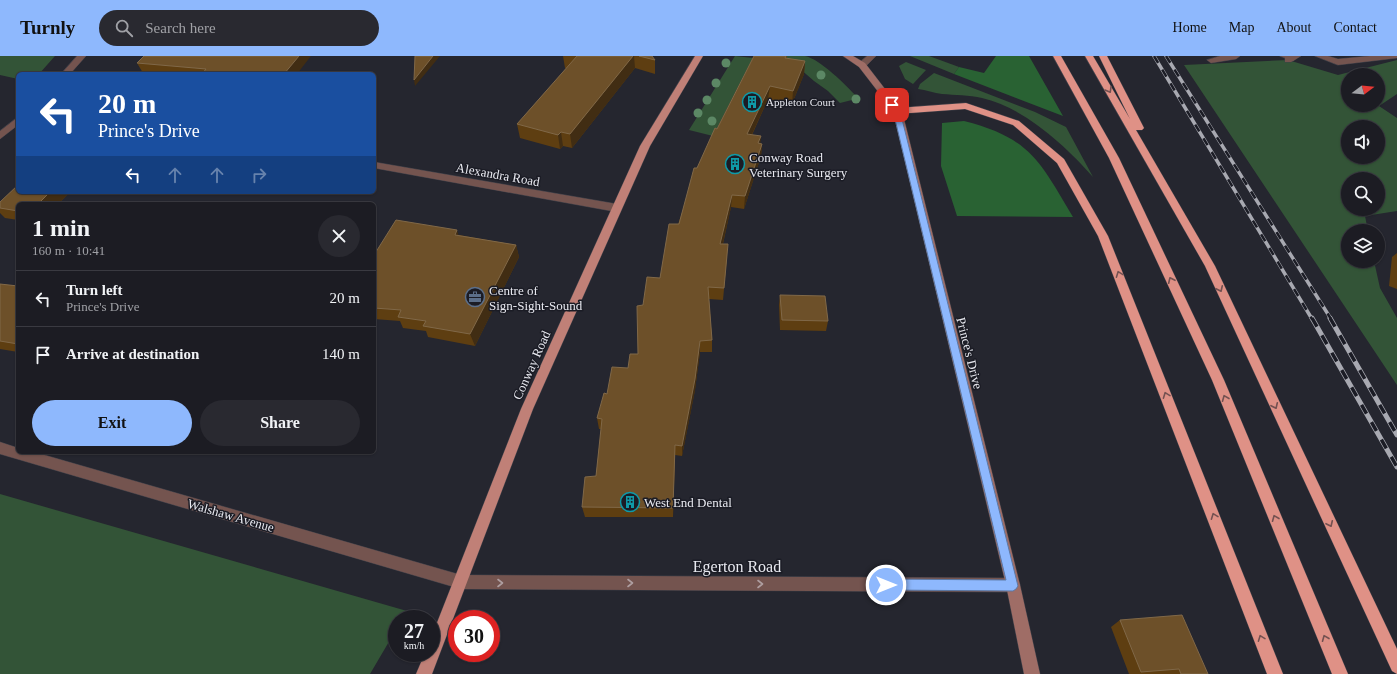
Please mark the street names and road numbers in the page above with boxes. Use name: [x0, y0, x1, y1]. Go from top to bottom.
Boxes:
street label: Alexandra Road: [455, 160, 541, 189]
street label: Prince's Drive: [953, 316, 986, 391]
street label: Conway Road: [510, 328, 554, 402]
street label: Walshaw Avenue: [186, 496, 276, 535]
street label: Egerton Road: [693, 558, 781, 576]

